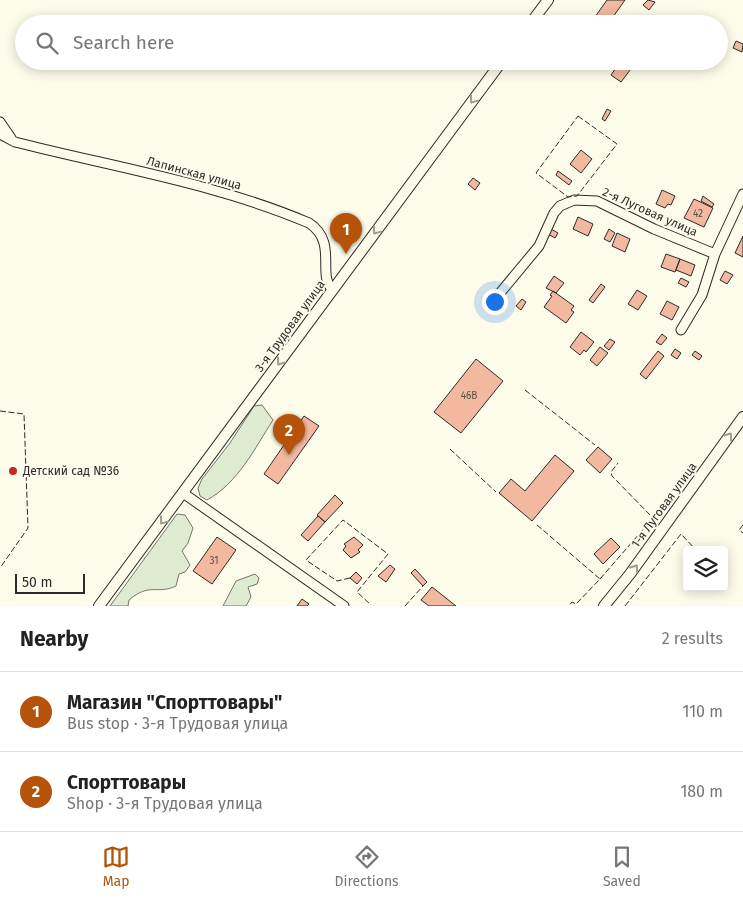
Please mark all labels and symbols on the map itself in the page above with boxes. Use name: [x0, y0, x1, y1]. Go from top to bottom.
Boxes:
one-way arrow: [470, 94, 479, 104]
street label: Лапинская улица: [145, 154, 243, 192]
street label: 2-я Луговая улица: [600, 185, 700, 239]
house number: 42: [693, 208, 703, 220]
pin: 1: [330, 213, 362, 254]
one-way arrow: [373, 225, 382, 235]
street label: 3-я Трудовая улица: [252, 278, 328, 374]
your location: [482, 289, 508, 315]
one-way arrow: [277, 356, 286, 366]
house number: 46В: [461, 390, 477, 402]
pin: 2: [273, 414, 305, 455]
one-way arrow: [724, 433, 732, 442]
street label: 1-я Луговая улица: [628, 460, 700, 550]
place label: Детский сад №36: [22, 464, 119, 478]
marker: Детский сад №36: [7, 465, 19, 477]
one-way arrow: [159, 515, 169, 524]
house number: 31: [209, 555, 219, 567]
one-way arrow: [629, 564, 638, 574]
scale bar: [15, 571, 85, 594]

